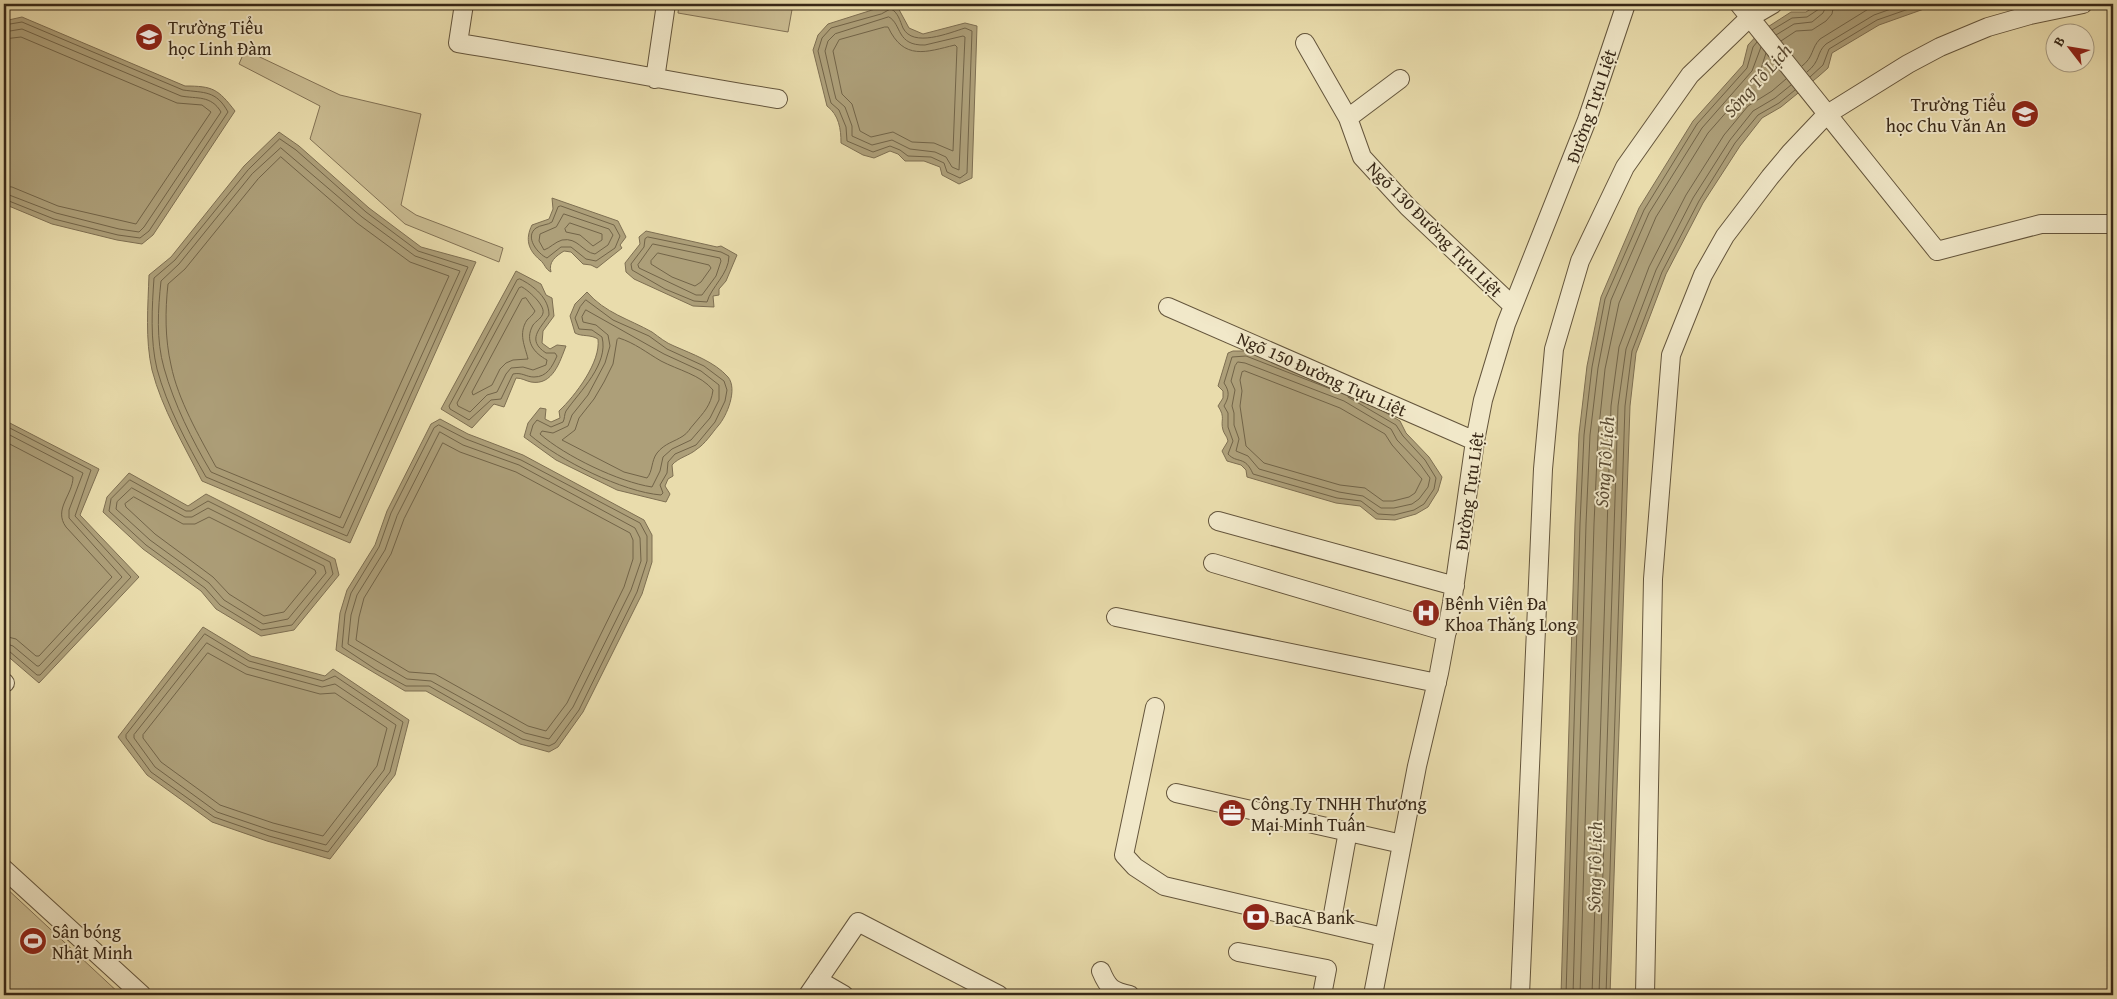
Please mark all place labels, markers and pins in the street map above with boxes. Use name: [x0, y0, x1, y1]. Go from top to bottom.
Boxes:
place label: Trường Tiểu học Linh Đàm: [168, 14, 272, 62]
school or university icon: Trường Tiểu học Linh Đàm: [134, 22, 164, 52]
place label: Trường Tiểu học Chu Văn An: [1886, 91, 2006, 139]
school or university icon: Trường Tiểu học Chu Văn An: [2010, 99, 2040, 129]
place label: Bệnh Viện Đa Khoa Thăng Long: [1445, 590, 1576, 638]
hospital icon: Bệnh Viện Đa Khoa Thăng Long: [1411, 598, 1441, 628]
place label: Công Ty TNHH Thương Mại Minh Tuấn: [1251, 790, 1426, 838]
office icon: Công Ty TNHH Thương Mại Minh Tuấn: [1217, 798, 1247, 828]
bank icon: BacA Bank: [1241, 902, 1271, 932]
place label: BacA Bank: [1275, 904, 1355, 931]
place label: Sân bóng Nhật Minh: [52, 918, 133, 966]
sports icon: Sân bóng Nhật Minh: [18, 926, 48, 956]

